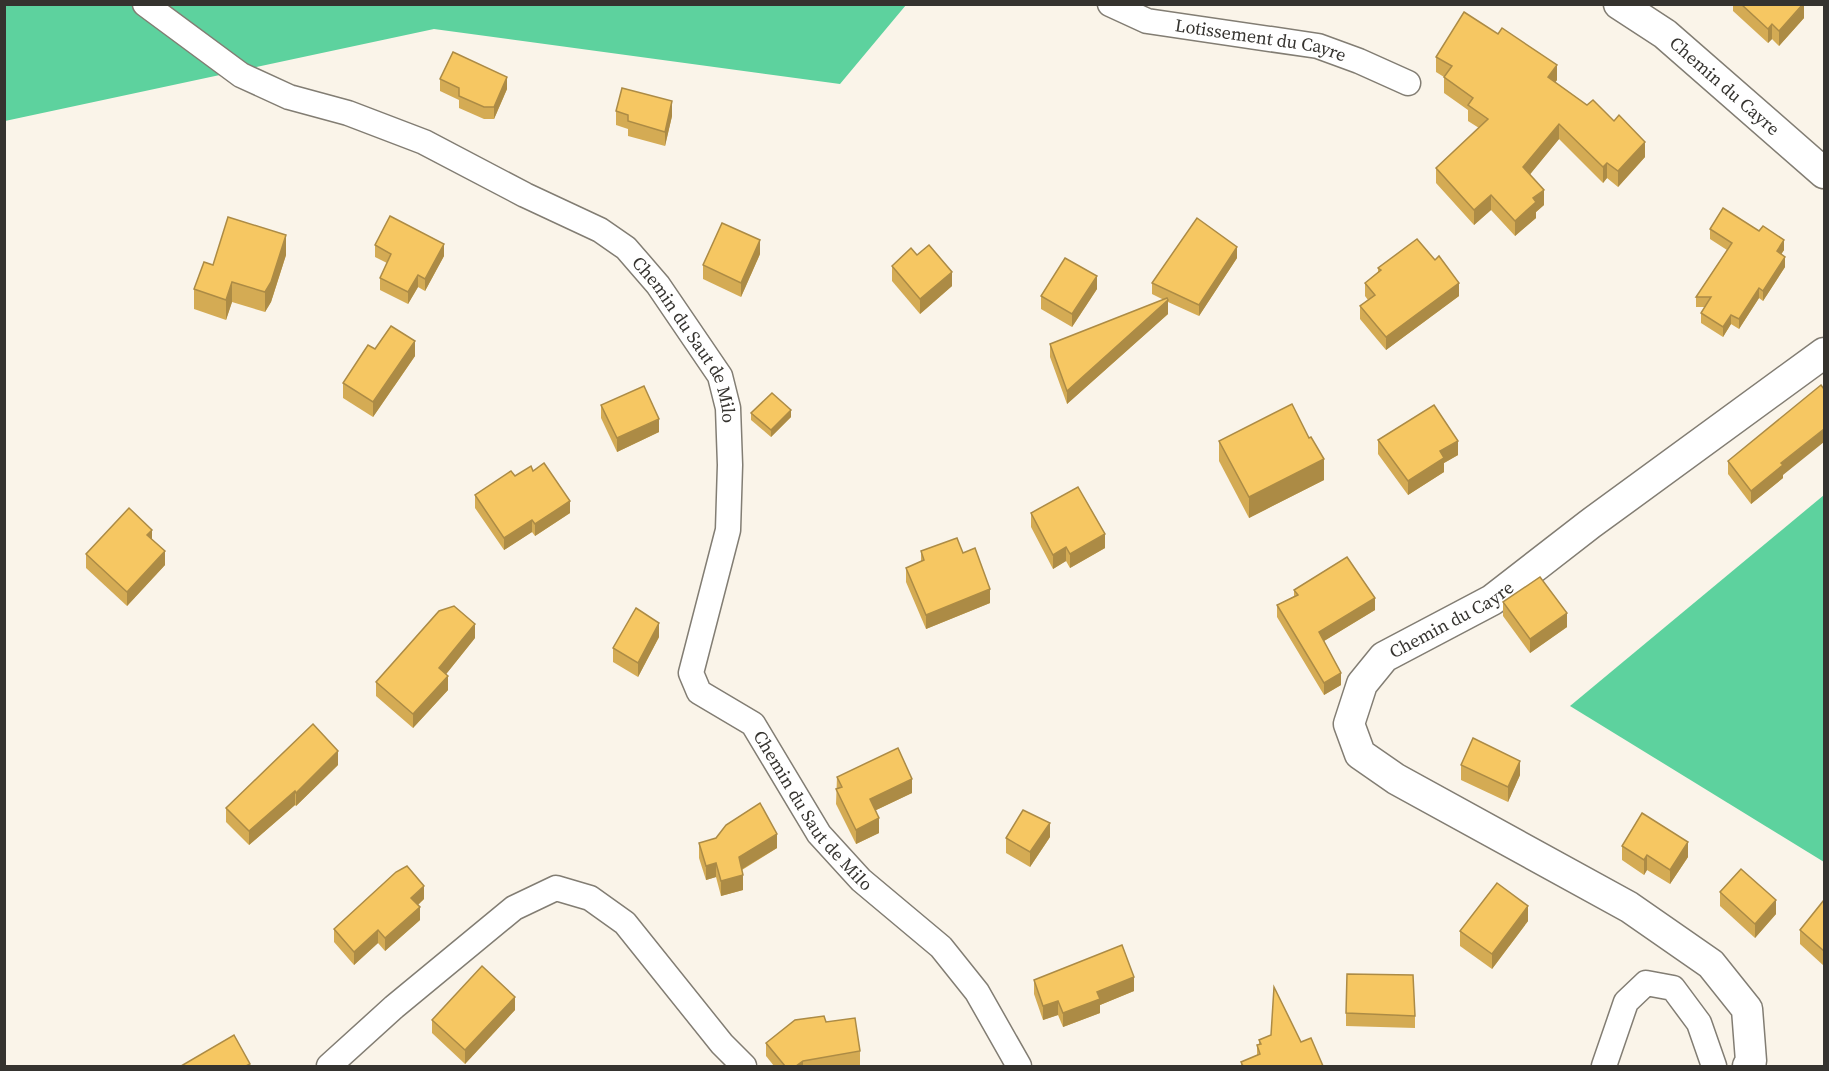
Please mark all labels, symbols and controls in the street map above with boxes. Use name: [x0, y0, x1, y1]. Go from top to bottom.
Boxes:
street label: Lotissement du Cayre: [1173, 12, 1350, 67]
street label: Chemin du Cayre: [1664, 31, 1785, 141]
street label: Chemin du Saut de Milo: [627, 251, 742, 424]
street label: Chemin du Cayre: [1385, 575, 1519, 664]
street label: Chemin du Saut de Milo: [748, 726, 878, 897]

